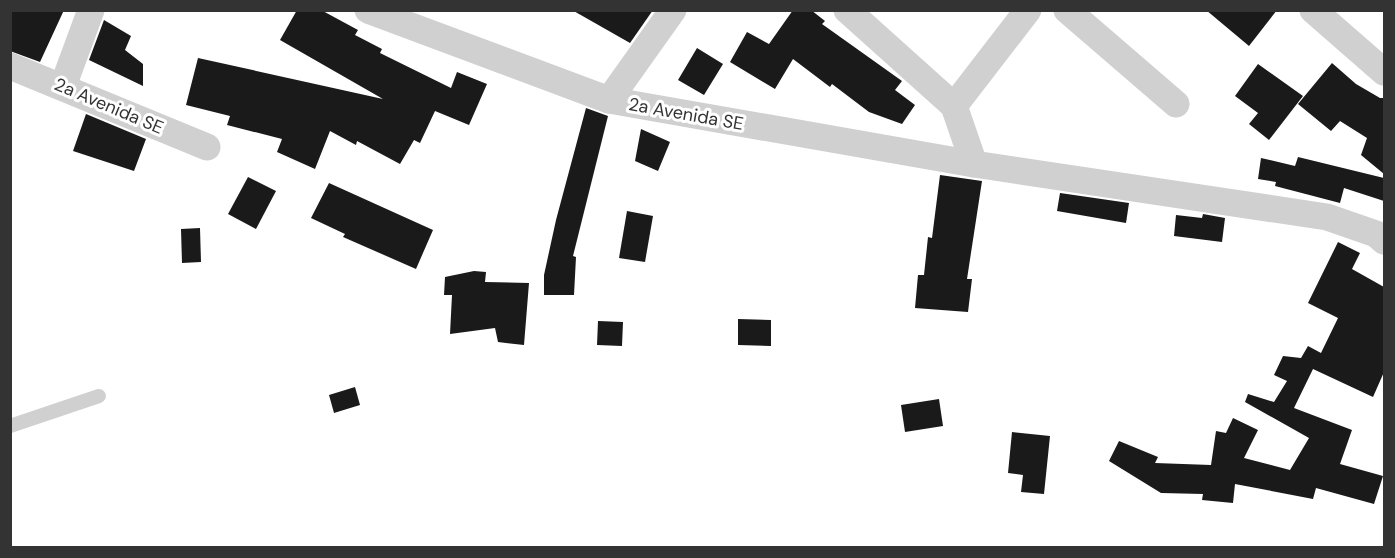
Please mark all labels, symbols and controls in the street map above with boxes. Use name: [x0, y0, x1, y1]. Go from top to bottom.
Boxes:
street label: 2a Avenida SE: [51, 72, 167, 140]
street label: 2a Avenida SE: [627, 92, 745, 136]

